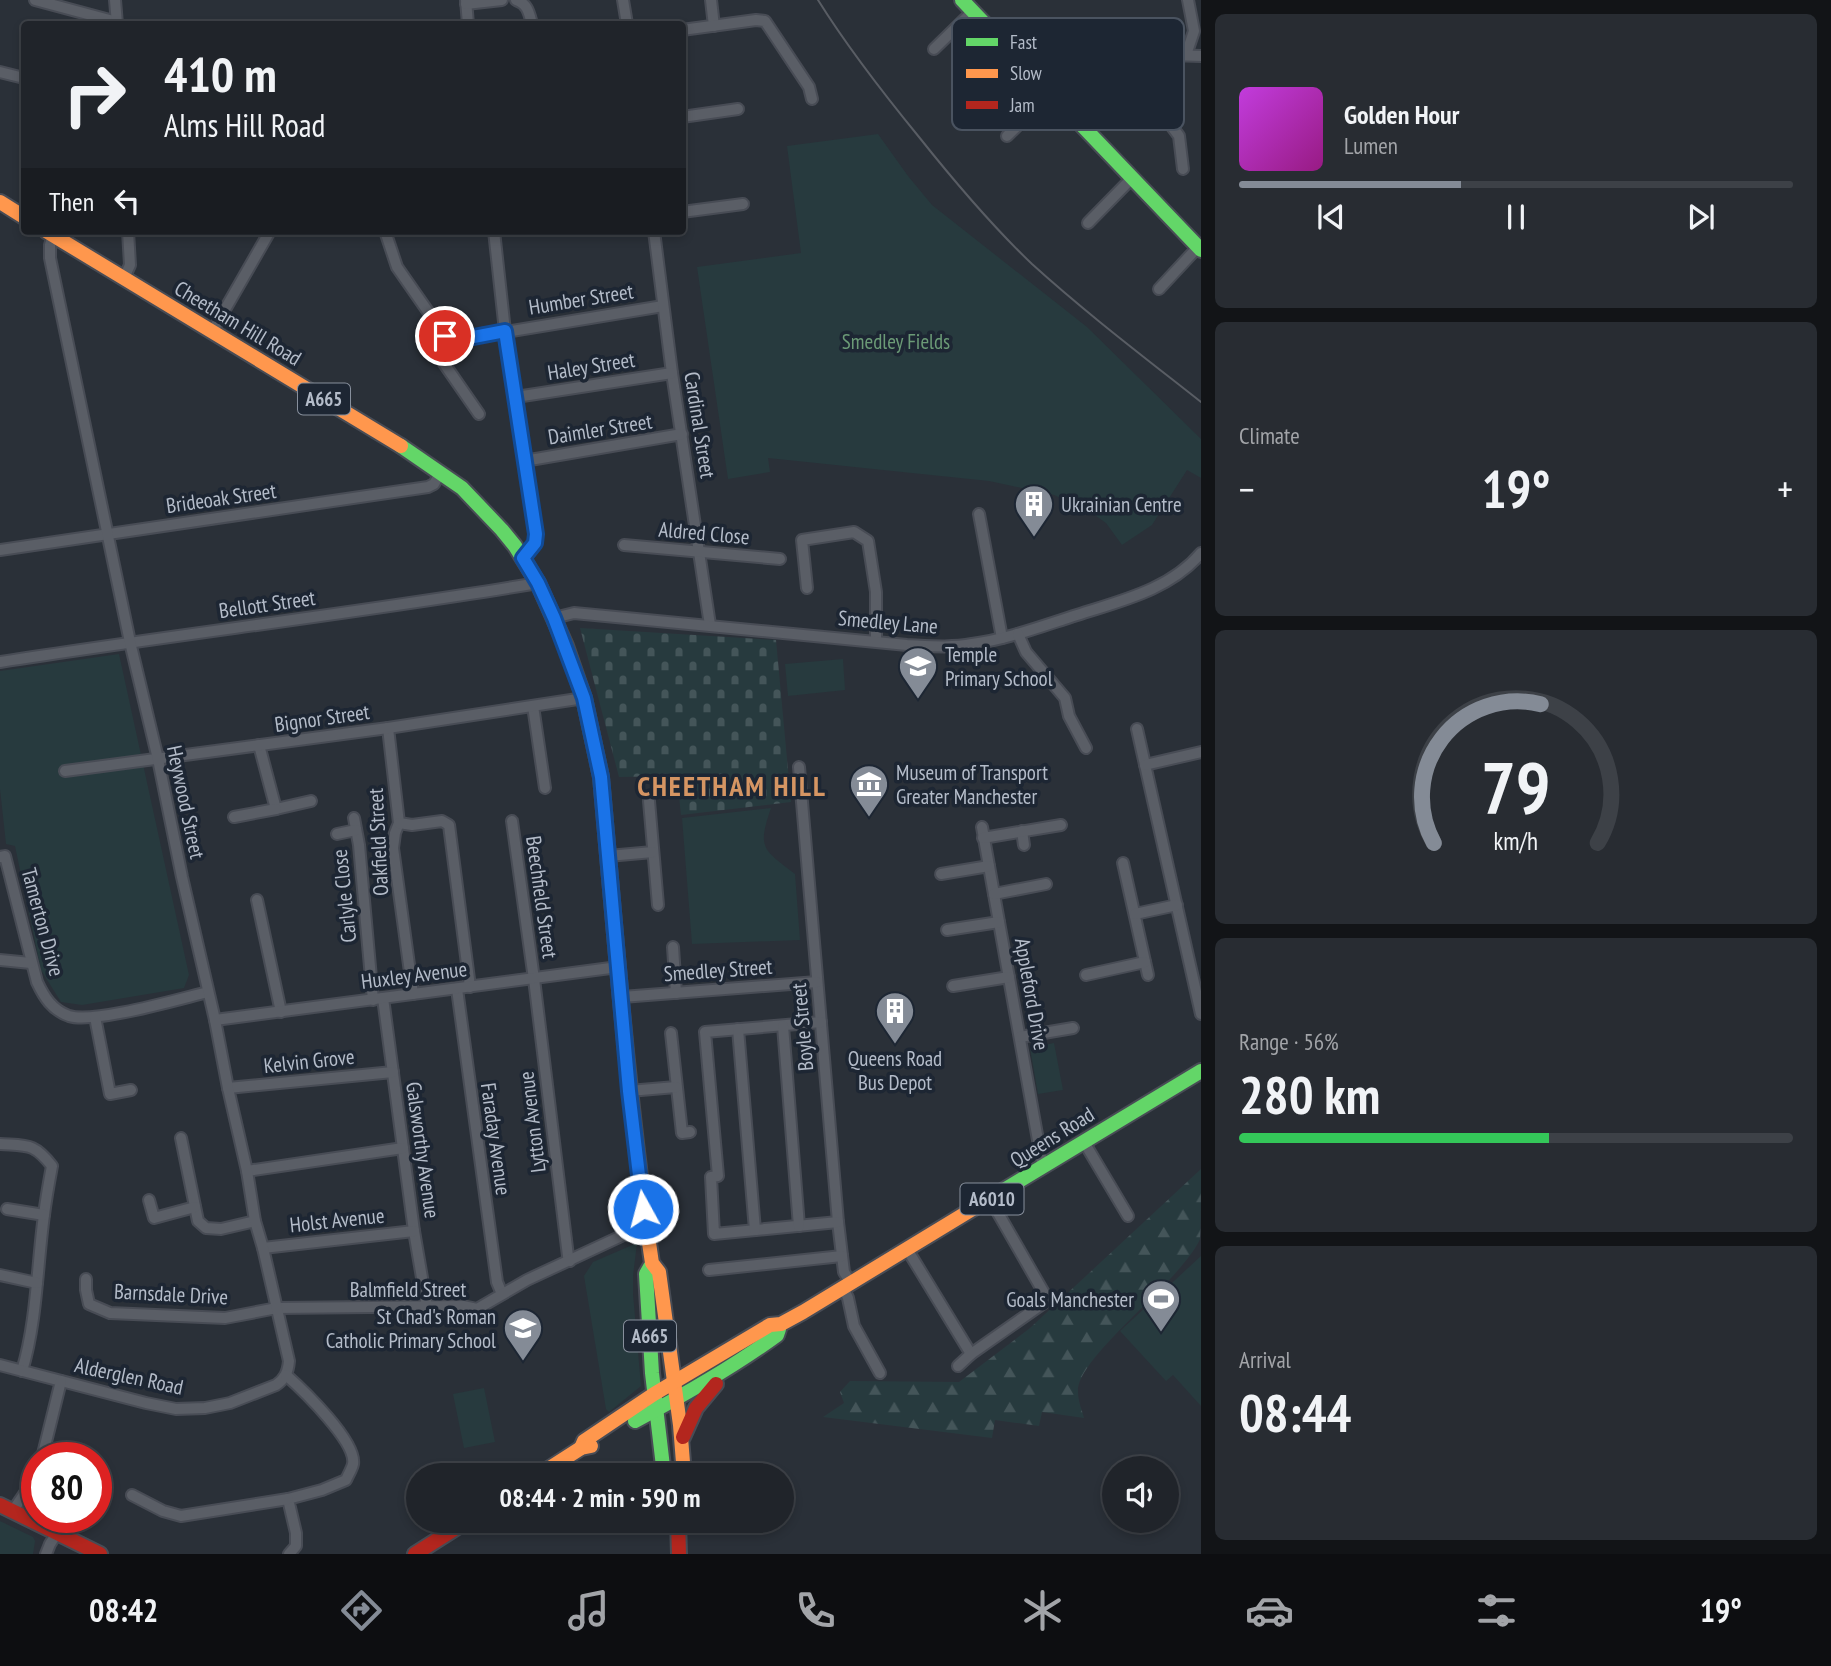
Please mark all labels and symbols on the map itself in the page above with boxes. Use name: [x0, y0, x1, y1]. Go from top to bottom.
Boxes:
legend: [952, 18, 1184, 130]
text: Fast: [1010, 30, 1038, 54]
text: Slow: [1010, 61, 1043, 85]
text: Jam: [1009, 93, 1035, 117]
street label: Cheetham Hill Road: [170, 274, 306, 372]
street label: Humber Street: [527, 277, 635, 321]
pin: [415, 306, 475, 366]
park label: Smedley Fields: [842, 328, 950, 355]
street label: Haley Street: [545, 346, 637, 386]
street label: Cardinal Street: [678, 370, 722, 480]
road number: A665: [298, 384, 350, 414]
street label: Daimler Street: [546, 407, 654, 451]
street label: Brideoak Street: [164, 477, 278, 519]
building icon: Ukrainian Centre: [1013, 483, 1055, 538]
place label: Ukrainian Centre: [1061, 491, 1182, 518]
street label: Aldred Close: [657, 516, 751, 550]
street label: Bellott Street: [217, 584, 317, 624]
street label: Smedley Lane: [837, 604, 939, 640]
place label: Temple Primary School: [945, 641, 1053, 692]
school or university icon: Temple Primary School: [897, 645, 939, 700]
street label: Bignor Street: [273, 698, 371, 738]
street label: Heywood Street: [161, 743, 211, 861]
place label: Museum of Transport Greater Manchester: [896, 759, 1048, 810]
museum icon: Museum of Transport Greater Manchester: [848, 763, 890, 818]
district label: CHEETHAM HILL: [637, 767, 827, 804]
street label: Oakfield Street: [362, 787, 394, 897]
street label: Beechfield Street: [520, 834, 564, 960]
street label: Carlyle Close: [326, 848, 362, 944]
street label: Tamerton Drive: [16, 865, 70, 979]
street label: Appleford Drive: [1009, 936, 1055, 1052]
street label: Smedley Street: [663, 953, 773, 987]
street label: Huxley Avenue: [359, 955, 469, 995]
street label: Boyle Street: [785, 982, 819, 1072]
building icon: Queens Road Bus Depot: [874, 990, 916, 1045]
street label: Kelvin Grove: [262, 1043, 356, 1079]
place label: Queens Road Bus Depot: [848, 1045, 942, 1096]
street label: Lytton Avenue: [512, 1070, 552, 1174]
street label: Galsworthy Avenue: [400, 1080, 446, 1220]
street label: Faraday Avenue: [475, 1081, 517, 1197]
street label: Queens Road: [1005, 1101, 1099, 1173]
position arrow: [606, 1172, 680, 1246]
road number: A6010: [960, 1184, 1024, 1214]
street label: Holst Avenue: [288, 1202, 386, 1238]
street label: Balmfield Street: [350, 1276, 467, 1303]
street label: Barnsdale Drive: [113, 1278, 229, 1310]
sports icon: Goals Manchester: [1140, 1278, 1182, 1333]
place label: Goals Manchester: [1006, 1286, 1134, 1313]
place label: St Chad's Roman Catholic Primary School: [326, 1303, 496, 1354]
school or university icon: St Chad's Roman Catholic Primary School: [502, 1307, 544, 1362]
road number: A665: [624, 1320, 676, 1352]
street label: Alderglen Road: [72, 1351, 186, 1401]
speed limit sign: 80: [21, 1442, 112, 1533]

